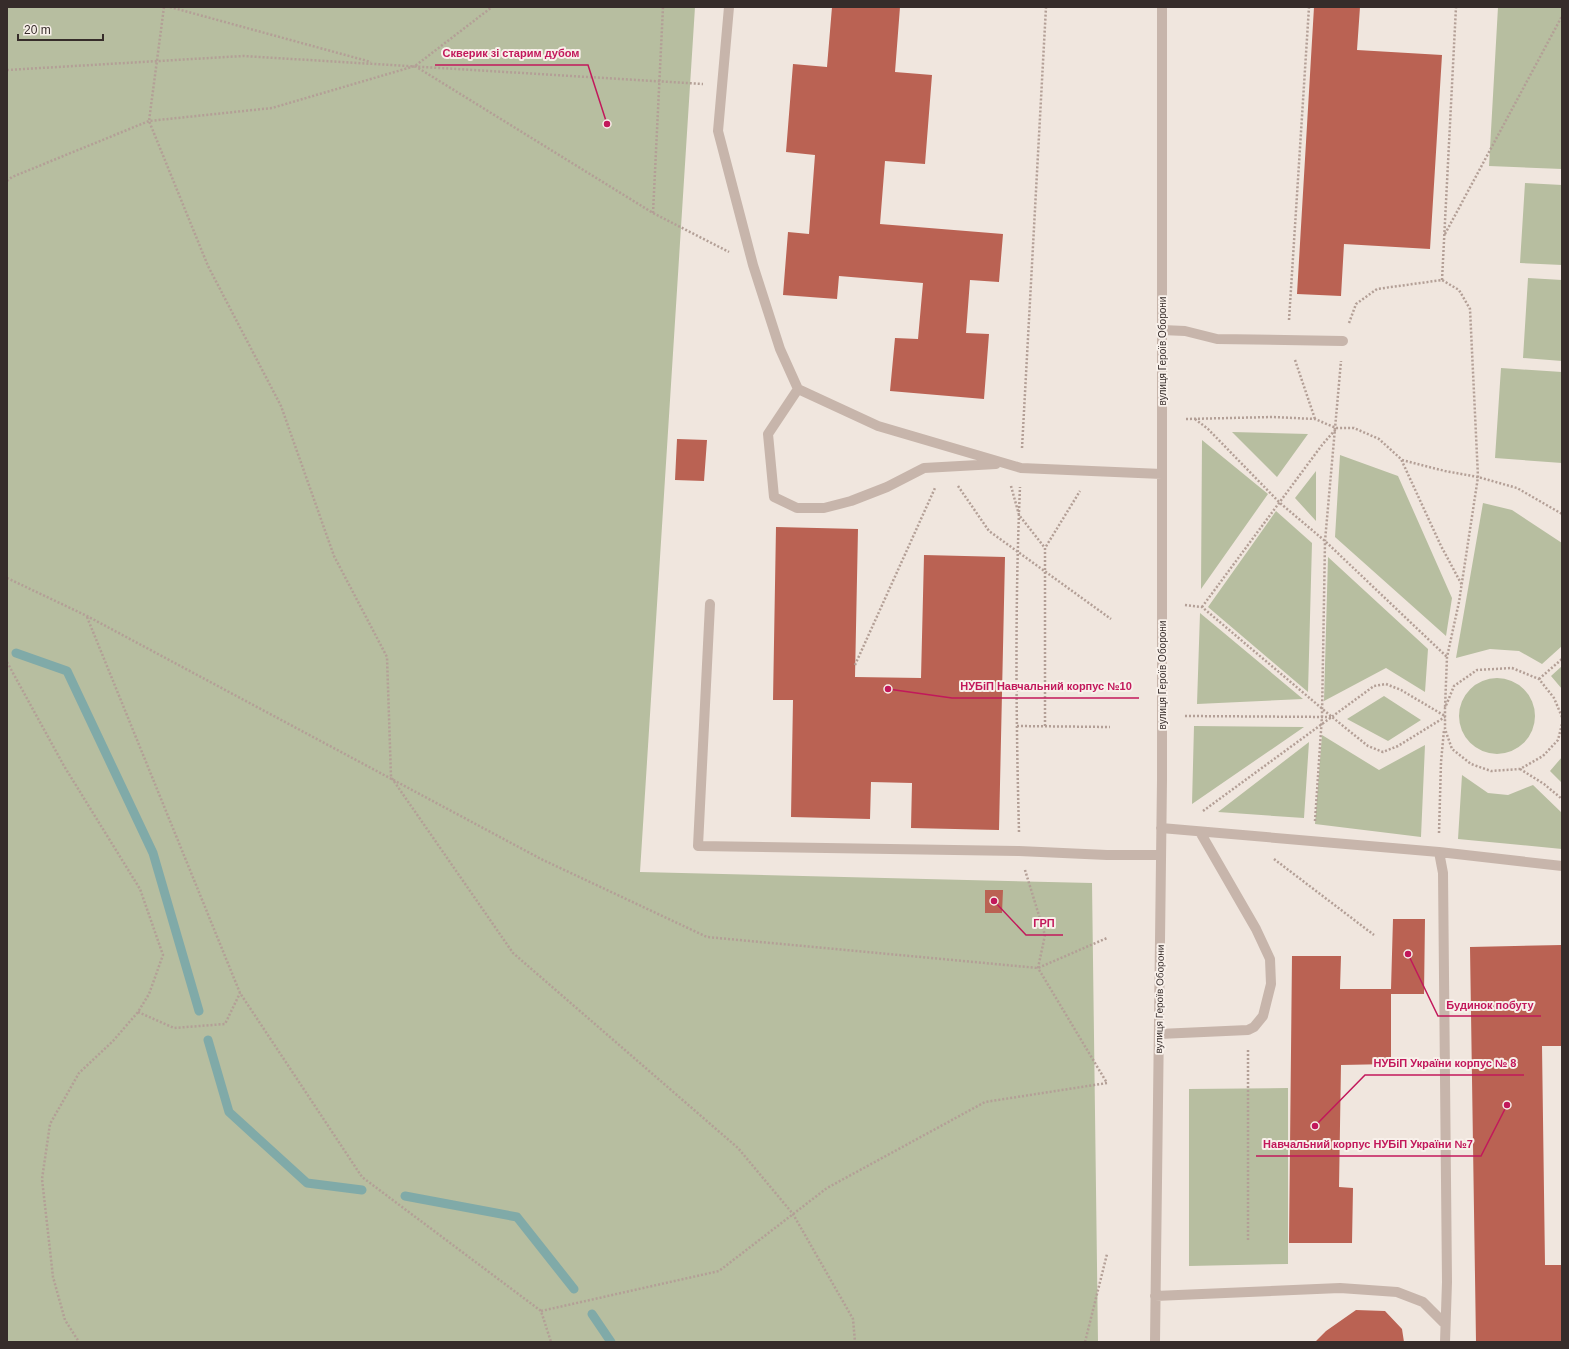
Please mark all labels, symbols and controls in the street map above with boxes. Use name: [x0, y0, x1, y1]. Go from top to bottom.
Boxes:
scale bar: [18, 16, 103, 42]
text: 20 m: [24, 23, 51, 37]
callout: Скверик зі старим дубом: [435, 42, 588, 65]
text: Скверик зі старим дубом: [443, 47, 579, 59]
street label: вулиця Героїв Оборони: [1157, 297, 1168, 405]
street label: вулиця Героїв Оборони: [1157, 621, 1168, 729]
callout: НУБіП Навчальний корпус №10: [952, 675, 1139, 698]
text: НУБіП Навчальний корпус №10: [960, 680, 1132, 692]
callout: ГРП: [1026, 912, 1063, 935]
text: ГРП: [1033, 917, 1055, 929]
street label: вулиця Героїв Оборони: [1153, 945, 1166, 1054]
callout: Будинок побуту: [1438, 993, 1541, 1016]
text: Будинок побуту: [1446, 999, 1535, 1011]
callout: НУБіП України корпус № 8: [1365, 1052, 1524, 1075]
text: НУБіП України корпус № 8: [1374, 1057, 1516, 1069]
callout: Навчальний корпус НУБіП України №7: [1256, 1133, 1481, 1156]
text: Навчальний корпус НУБіП України №7: [1263, 1138, 1473, 1150]

